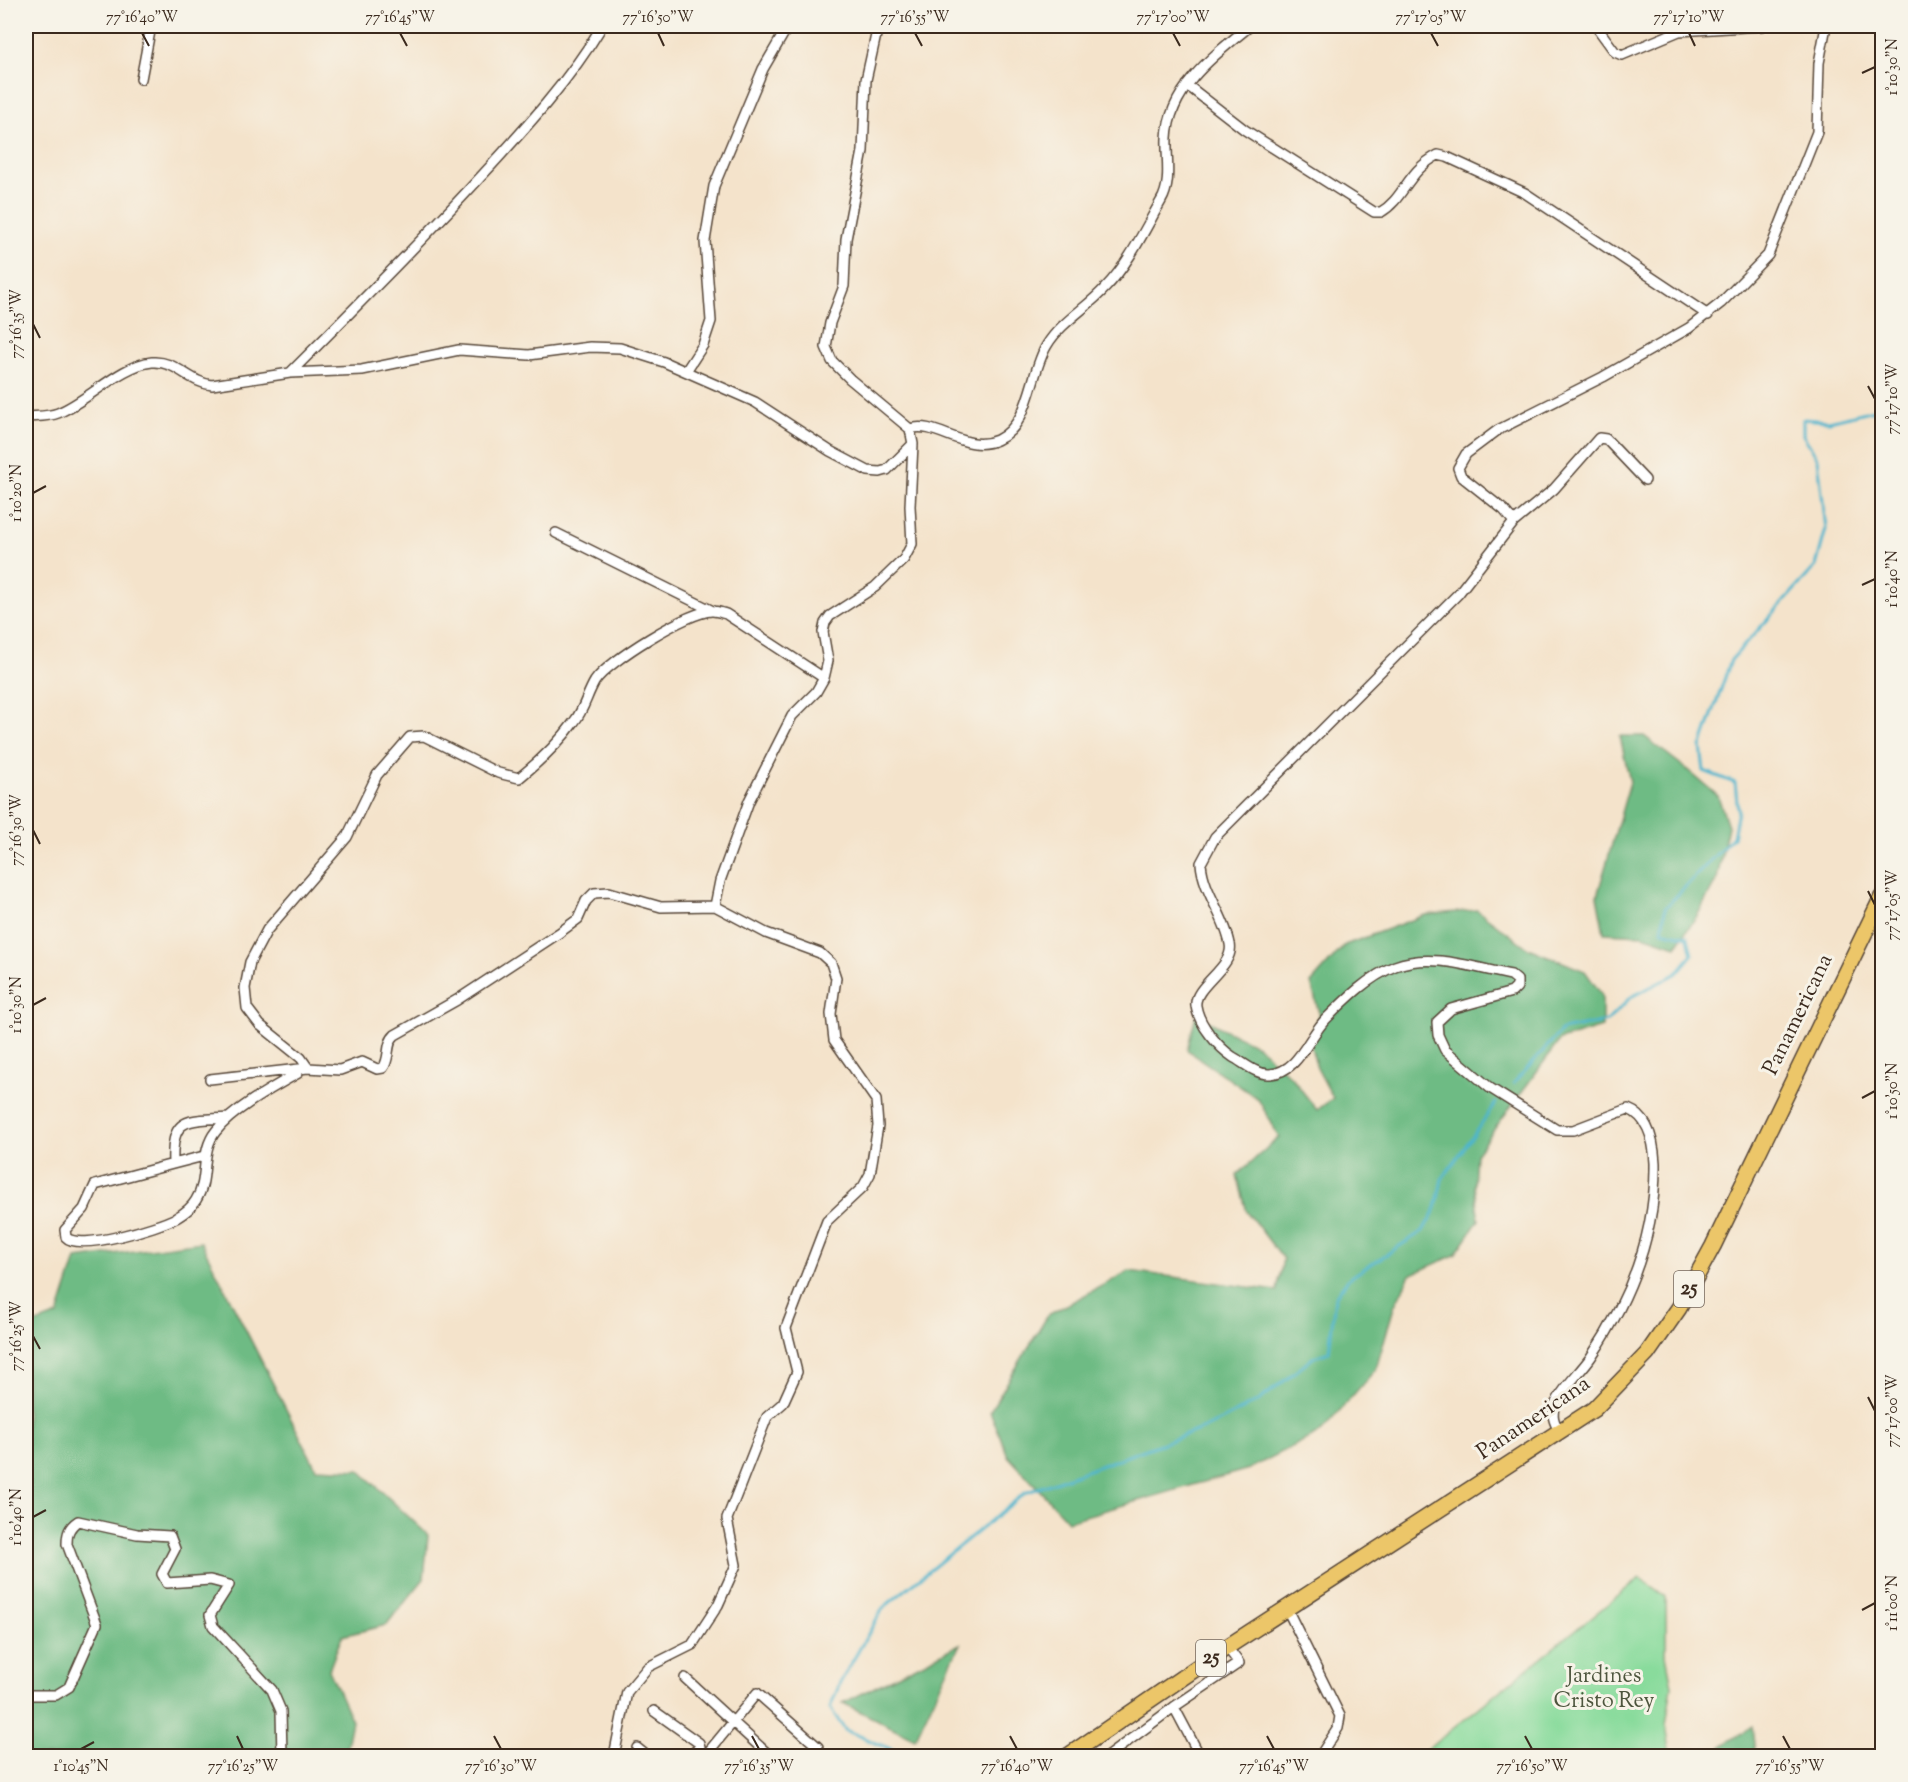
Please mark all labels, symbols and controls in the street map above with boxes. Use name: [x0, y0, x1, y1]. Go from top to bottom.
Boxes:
text: 77°16'40"W: [106, 8, 178, 29]
text: 77°16'45"W: [365, 8, 435, 29]
text: 77°16'50"W: [622, 8, 694, 29]
text: 77°16'55"W: [881, 8, 950, 29]
text: 77°17'00"W: [1136, 8, 1210, 29]
text: 77°17'05"W: [1396, 8, 1467, 29]
text: 77°17'10"W: [1653, 8, 1725, 29]
text: 1°10'30"N: [1883, 38, 1904, 96]
text: 77°16'35"W: [7, 289, 28, 359]
text: 77°17'10"W: [1883, 363, 1904, 435]
text: 1°10'20"N: [7, 464, 28, 522]
text: 1°10'40"N: [1883, 550, 1904, 608]
text: 77°16'30"W: [7, 794, 28, 866]
text: 77°17'05"W: [1883, 869, 1904, 940]
street label: Panamericana: [1756, 949, 1842, 1081]
text: 1°10'30"N: [7, 976, 28, 1034]
text: 1°10'50"N: [1883, 1063, 1904, 1119]
road number: 25: [1674, 1271, 1704, 1307]
text: 77°16'25"W: [7, 1300, 28, 1371]
street label: Panamericana: [1471, 1369, 1597, 1469]
text: 77°17'00"W: [1883, 1374, 1904, 1448]
text: 1°10'40"N: [7, 1488, 28, 1546]
text: 1°11'00"N: [1883, 1575, 1904, 1631]
road number: 25: [1196, 1640, 1226, 1676]
park label: Jardines Cristo Rey: [1554, 1661, 1654, 1718]
text: 1°10'45"N: [53, 1757, 109, 1778]
text: 77°16'25"W: [208, 1757, 279, 1778]
text: 77°16'30"W: [465, 1757, 537, 1778]
text: 77°16'35"W: [724, 1757, 794, 1778]
text: 77°16'40"W: [981, 1757, 1053, 1778]
text: 77°16'45"W: [1239, 1757, 1309, 1778]
text: 77°16'50"W: [1496, 1757, 1568, 1778]
text: 77°16'55"W: [1756, 1757, 1825, 1778]

